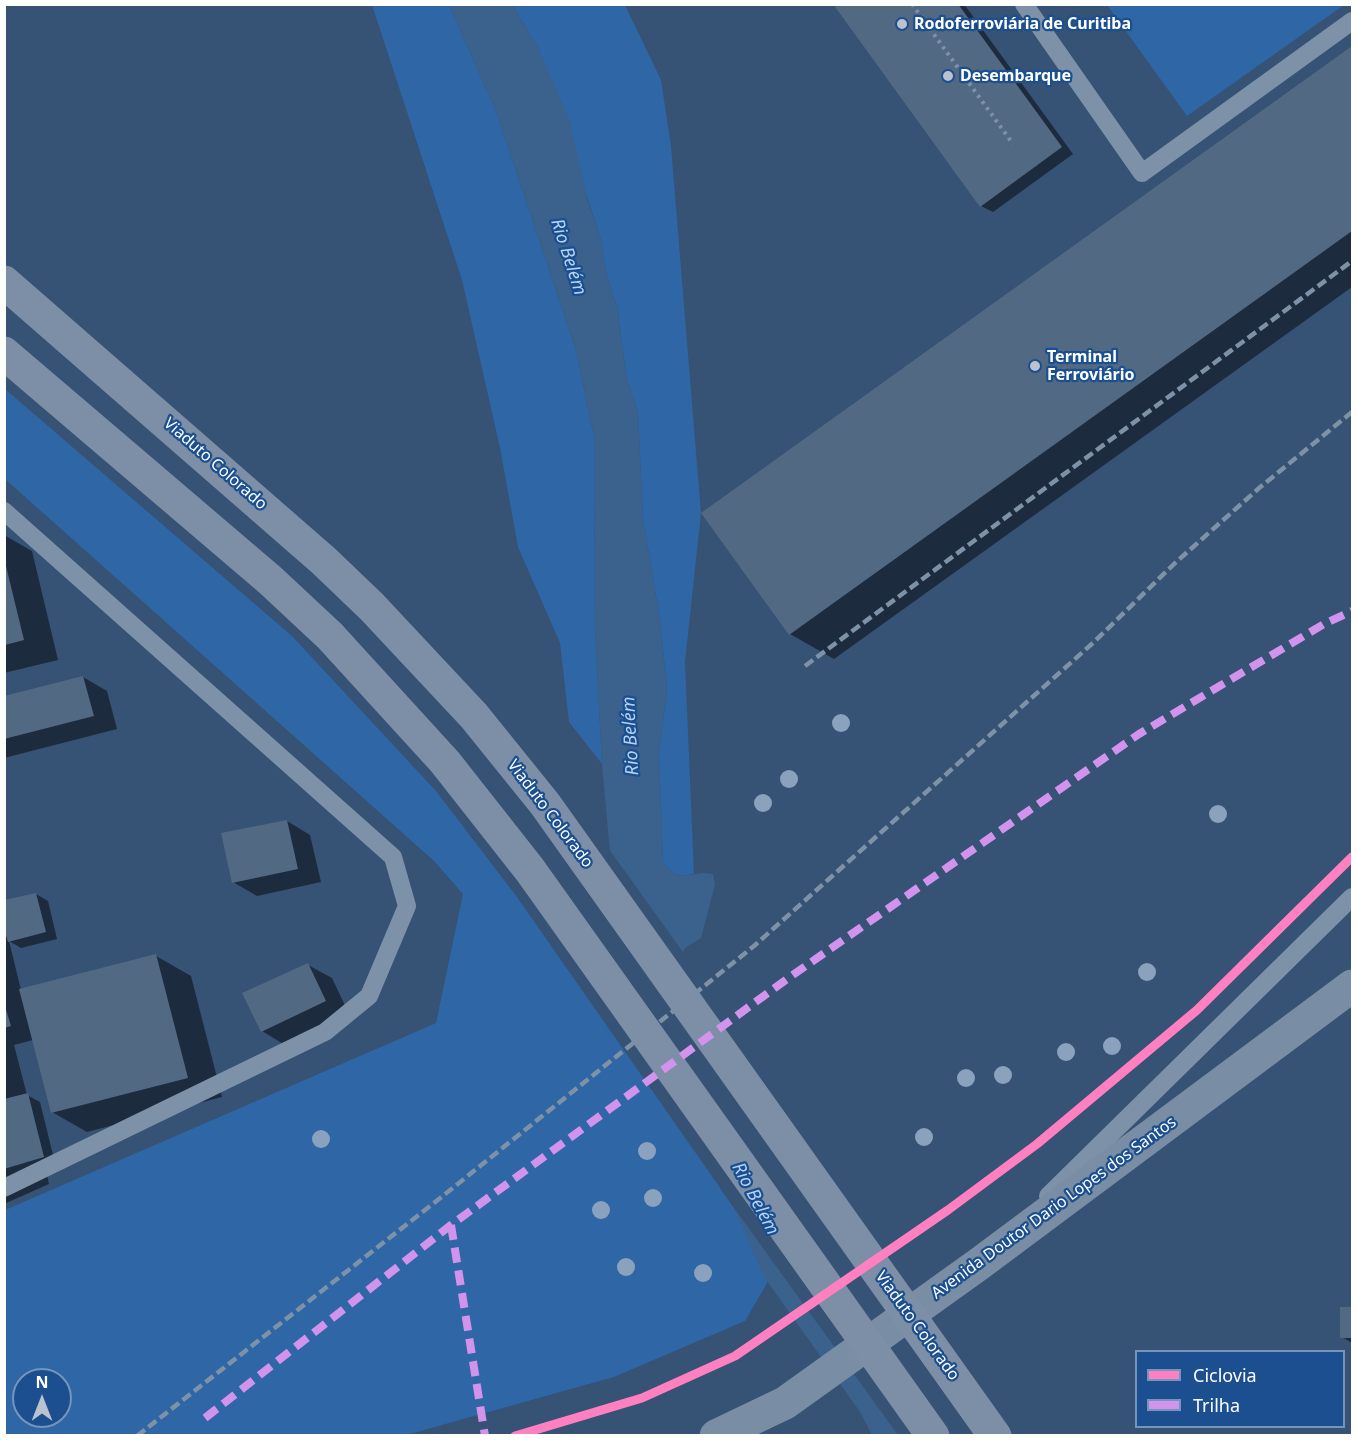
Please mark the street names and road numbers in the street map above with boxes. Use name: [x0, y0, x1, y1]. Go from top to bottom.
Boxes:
street label: Viaduto Colorado: [159, 414, 271, 514]
street label: Viaduto Colorado: [503, 756, 597, 872]
street label: Avenida Doutor Dario Lopes dos Santos: [928, 1113, 1180, 1303]
street label: Viaduto Colorado: [871, 1268, 963, 1384]

